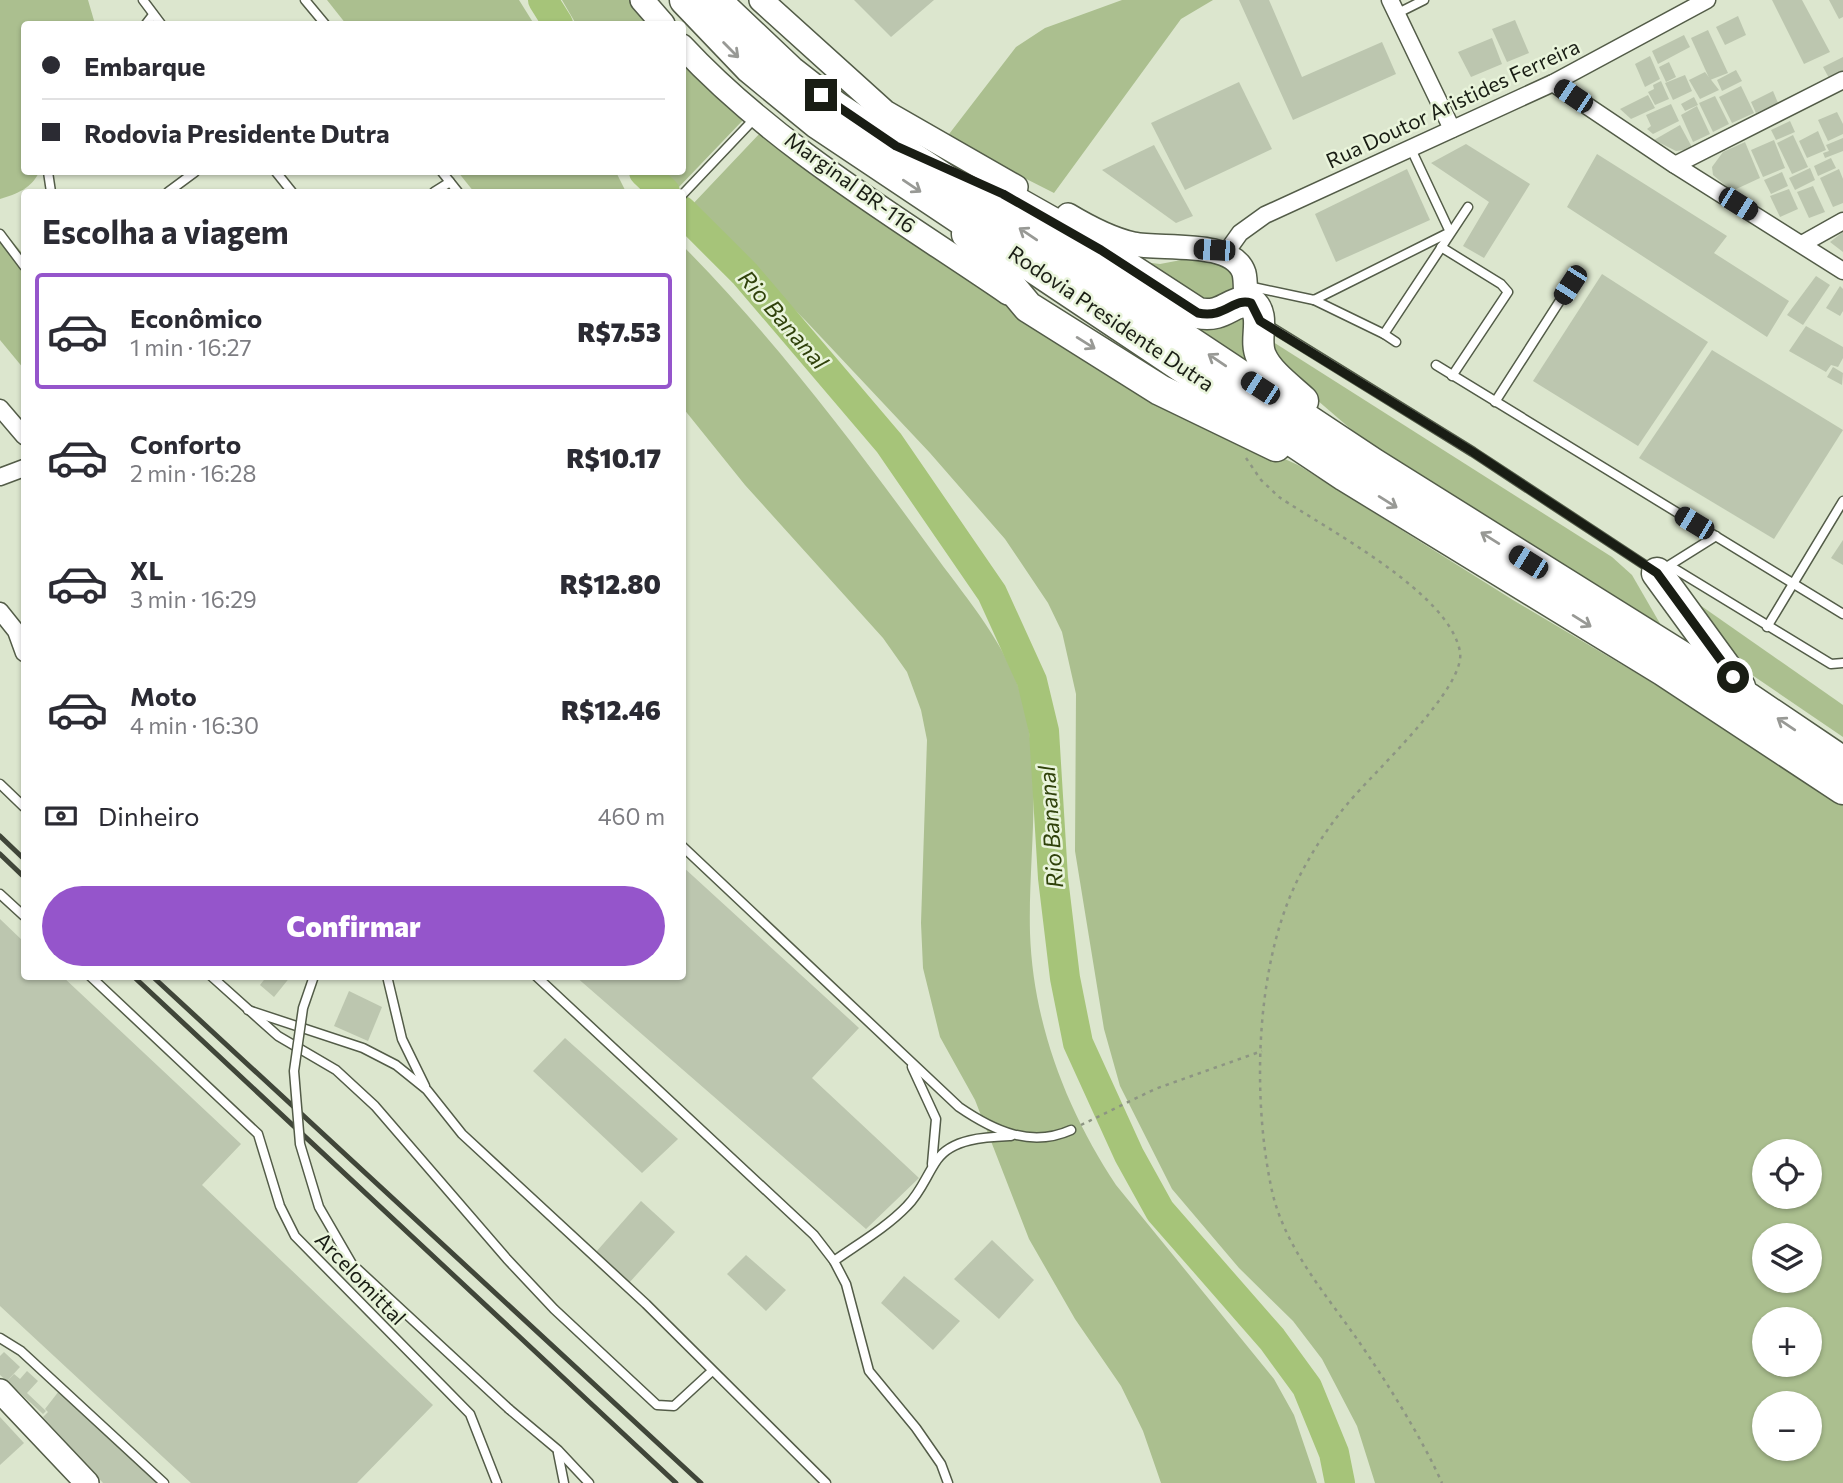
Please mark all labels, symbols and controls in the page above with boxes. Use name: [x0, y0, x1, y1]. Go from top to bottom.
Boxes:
street label: Rua Doutor Aristides Ferreira: [1322, 33, 1583, 173]
one-way arrow: [723, 41, 740, 58]
text: Embarque: [84, 50, 205, 81]
car: [1550, 76, 1597, 116]
route end: [805, 79, 837, 111]
text: Rodovia Presidente Dutra: [84, 117, 390, 148]
street label: Marginal BR-116: [781, 126, 921, 238]
one-way arrow: [902, 180, 922, 194]
car: [1715, 184, 1762, 224]
text: Escolha a viagem: [42, 211, 289, 251]
one-way arrow: [1019, 227, 1038, 241]
car: [1193, 238, 1236, 262]
street label: Rodovia Presidente Dutra: [1004, 240, 1219, 396]
car: [1550, 262, 1591, 308]
water label: Rio Bananal: [733, 264, 835, 376]
icon: car: [46, 300, 109, 363]
text: Econômico: [130, 302, 262, 333]
text: R$7.53: [577, 316, 661, 347]
text: 1 min · 16:27: [130, 333, 252, 361]
one-way arrow: [1075, 337, 1095, 351]
one-way arrow: [1208, 353, 1227, 367]
car: [1237, 368, 1284, 408]
icon: car: [46, 426, 109, 489]
text: Conforto: [130, 428, 241, 459]
text: R$10.17: [566, 442, 661, 473]
text: 2 min · 16:28: [130, 459, 256, 487]
one-way arrow: [1377, 495, 1397, 509]
car: [1671, 503, 1718, 543]
one-way arrow: [1481, 530, 1500, 545]
car: [1505, 542, 1552, 582]
icon: car: [46, 552, 109, 615]
text: XL: [130, 554, 164, 585]
text: R$12.80: [560, 568, 661, 599]
text: 3 min · 16:29: [130, 585, 257, 613]
one-way arrow: [1571, 614, 1591, 628]
route start: [1717, 661, 1749, 693]
icon: car: [46, 678, 109, 741]
text: Moto: [130, 680, 197, 711]
text: R$12.46: [561, 694, 661, 725]
text: 4 min · 16:30: [130, 711, 259, 739]
one-way arrow: [1777, 717, 1797, 731]
water label: Rio Bananal: [1032, 764, 1068, 889]
icon: cash: [42, 797, 80, 835]
text: Dinheiro: [98, 800, 200, 831]
text: 460 m: [598, 802, 665, 830]
button: Confirmar: [42, 886, 665, 966]
map controls: [1752, 1139, 1822, 1461]
button: locate: [1752, 1139, 1822, 1209]
button: layers: [1752, 1223, 1822, 1293]
street label: Arcelomittal: [311, 1226, 411, 1329]
button: +: [1752, 1307, 1822, 1377]
button: −: [1752, 1391, 1822, 1461]

